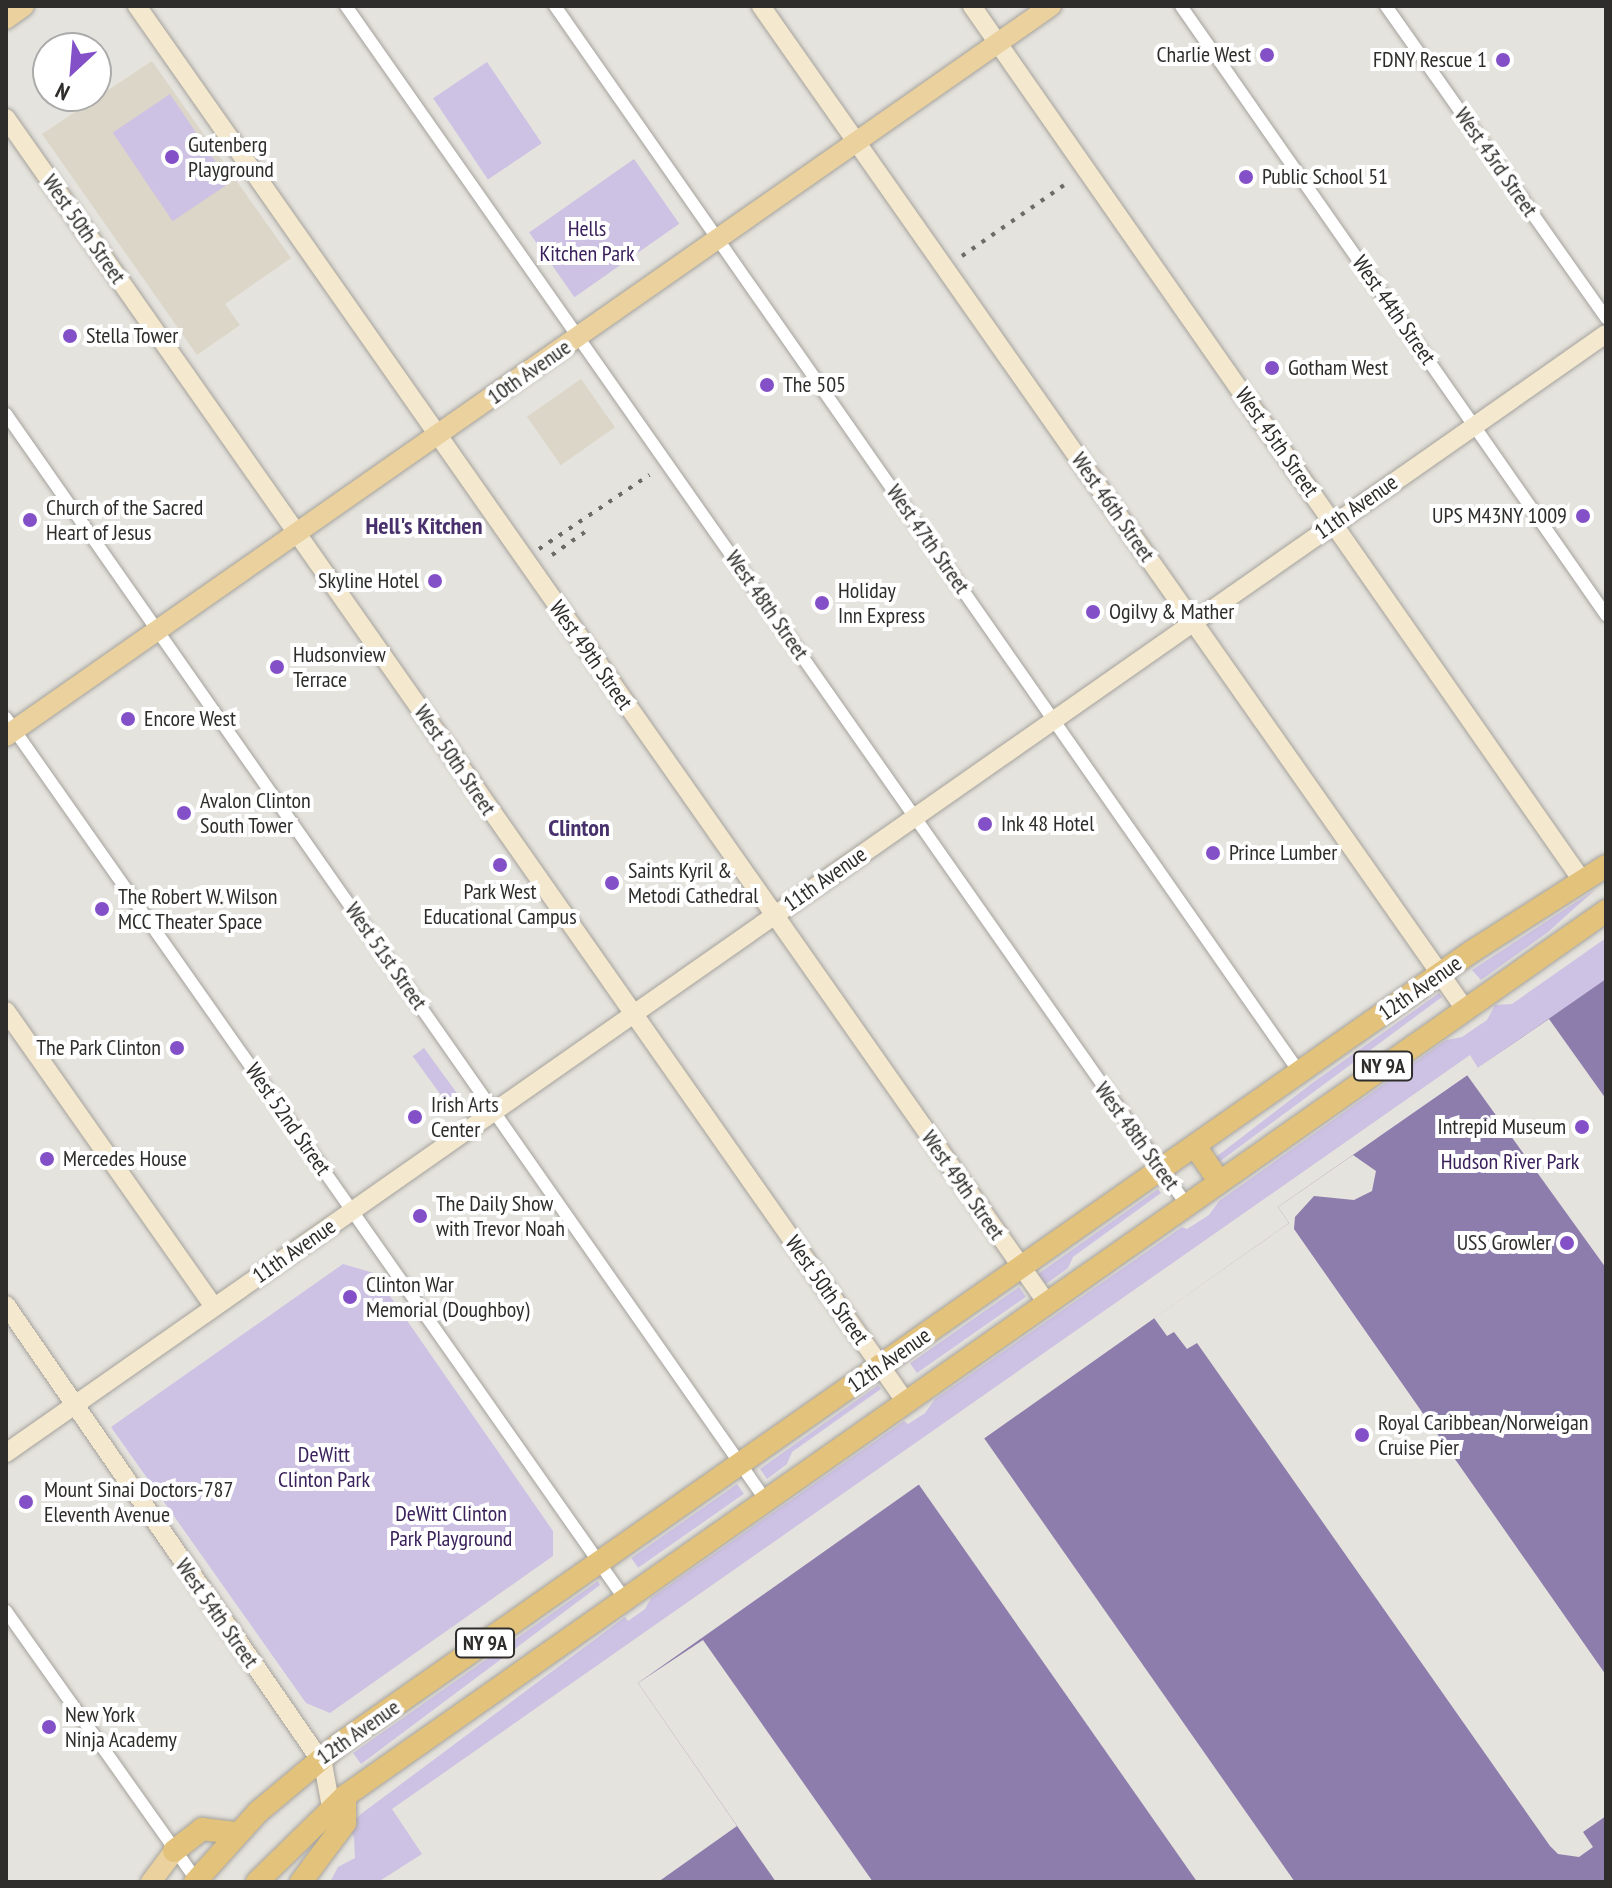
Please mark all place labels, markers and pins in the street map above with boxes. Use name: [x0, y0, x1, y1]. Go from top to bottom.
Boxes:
place label: Charlie West: [1156, 42, 1251, 68]
marker: Charlie West: [1258, 46, 1276, 64]
place label: FDNY Rescue 1: [1373, 47, 1487, 73]
marker: FDNY Rescue 1: [1494, 51, 1512, 69]
place label: Gutenberg Playground: [188, 131, 274, 182]
marker: Gutenberg Playground: [163, 148, 181, 166]
place label: Public School 51: [1262, 164, 1388, 190]
marker: Public School 51: [1237, 168, 1255, 186]
place label: Stella Tower: [86, 323, 179, 349]
marker: Stella Tower: [61, 327, 79, 345]
place label: Gotham West: [1288, 355, 1388, 381]
marker: Gotham West: [1263, 359, 1281, 377]
place label: The 505: [783, 372, 846, 398]
marker: The 505: [758, 376, 776, 394]
place label: Church of the Sacred Heart of Jesus: [46, 494, 203, 546]
place label: UPS M43NY 1009: [1432, 503, 1567, 529]
marker: UPS M43NY 1009: [1574, 507, 1592, 525]
marker: Church of the Sacred Heart of Jesus: [21, 511, 39, 529]
place label: Skyline Hotel: [318, 568, 419, 594]
marker: Skyline Hotel: [426, 572, 444, 590]
place label: Holiday Inn Express: [838, 577, 925, 628]
marker: Holiday Inn Express: [813, 594, 831, 612]
place label: Ogilvy & Mather: [1109, 599, 1235, 625]
marker: Ogilvy & Mather: [1084, 603, 1102, 621]
place label: Hudsonview Terrace: [293, 641, 386, 692]
marker: Hudsonview Terrace: [268, 658, 286, 676]
place label: Encore West: [144, 706, 236, 732]
marker: Encore West: [119, 710, 137, 728]
place label: Avalon Clinton South Tower: [200, 787, 311, 838]
marker: Avalon Clinton South Tower: [175, 804, 193, 822]
place label: Ink 48 Hotel: [1001, 811, 1095, 837]
marker: Ink 48 Hotel: [976, 815, 994, 833]
place label: Prince Lumber: [1229, 840, 1337, 866]
marker: Prince Lumber: [1204, 844, 1222, 862]
marker: Park West Educational Campus: [491, 856, 509, 874]
place label: Saints Kyril & Metodi Cathedral: [628, 857, 758, 908]
marker: Saints Kyril & Metodi Cathedral: [603, 874, 621, 892]
place label: Park West Educational Campus: [423, 878, 577, 930]
place label: The Robert W. Wilson MCC Theater Space: [118, 883, 280, 934]
marker: The Robert W. Wilson MCC Theater Space: [93, 900, 111, 918]
place label: The Park Clinton: [36, 1035, 161, 1061]
marker: The Park Clinton: [168, 1039, 186, 1057]
place label: Irish Arts Center: [431, 1091, 499, 1142]
marker: Irish Arts Center: [406, 1108, 424, 1126]
place label: Intrepid Museum: [1438, 1114, 1566, 1140]
marker: Intrepid Museum: [1573, 1118, 1591, 1136]
place label: Mercedes House: [63, 1146, 187, 1172]
marker: Mercedes House: [38, 1150, 56, 1168]
place label: The Daily Show with Trevor Noah: [436, 1190, 565, 1242]
marker: The Daily Show with Trevor Noah: [411, 1207, 429, 1225]
place label: USS Growler: [1457, 1230, 1551, 1256]
marker: USS Growler: [1558, 1234, 1576, 1252]
place label: Clinton War Memorial (Doughboy): [366, 1271, 529, 1322]
marker: Clinton War Memorial (Doughboy): [341, 1288, 359, 1306]
place label: Royal Caribbean/Norweigan Cruise Pier: [1378, 1409, 1588, 1460]
marker: Royal Caribbean/Norweigan Cruise Pier: [1353, 1426, 1371, 1444]
place label: Mount Sinai Doctors-787 Eleventh Avenue: [44, 1476, 233, 1528]
marker: Mount Sinai Doctors-787 Eleventh Avenue: [15, 1491, 37, 1513]
place label: New York Ninja Academy: [65, 1701, 177, 1752]
marker: New York Ninja Academy: [40, 1718, 58, 1736]

